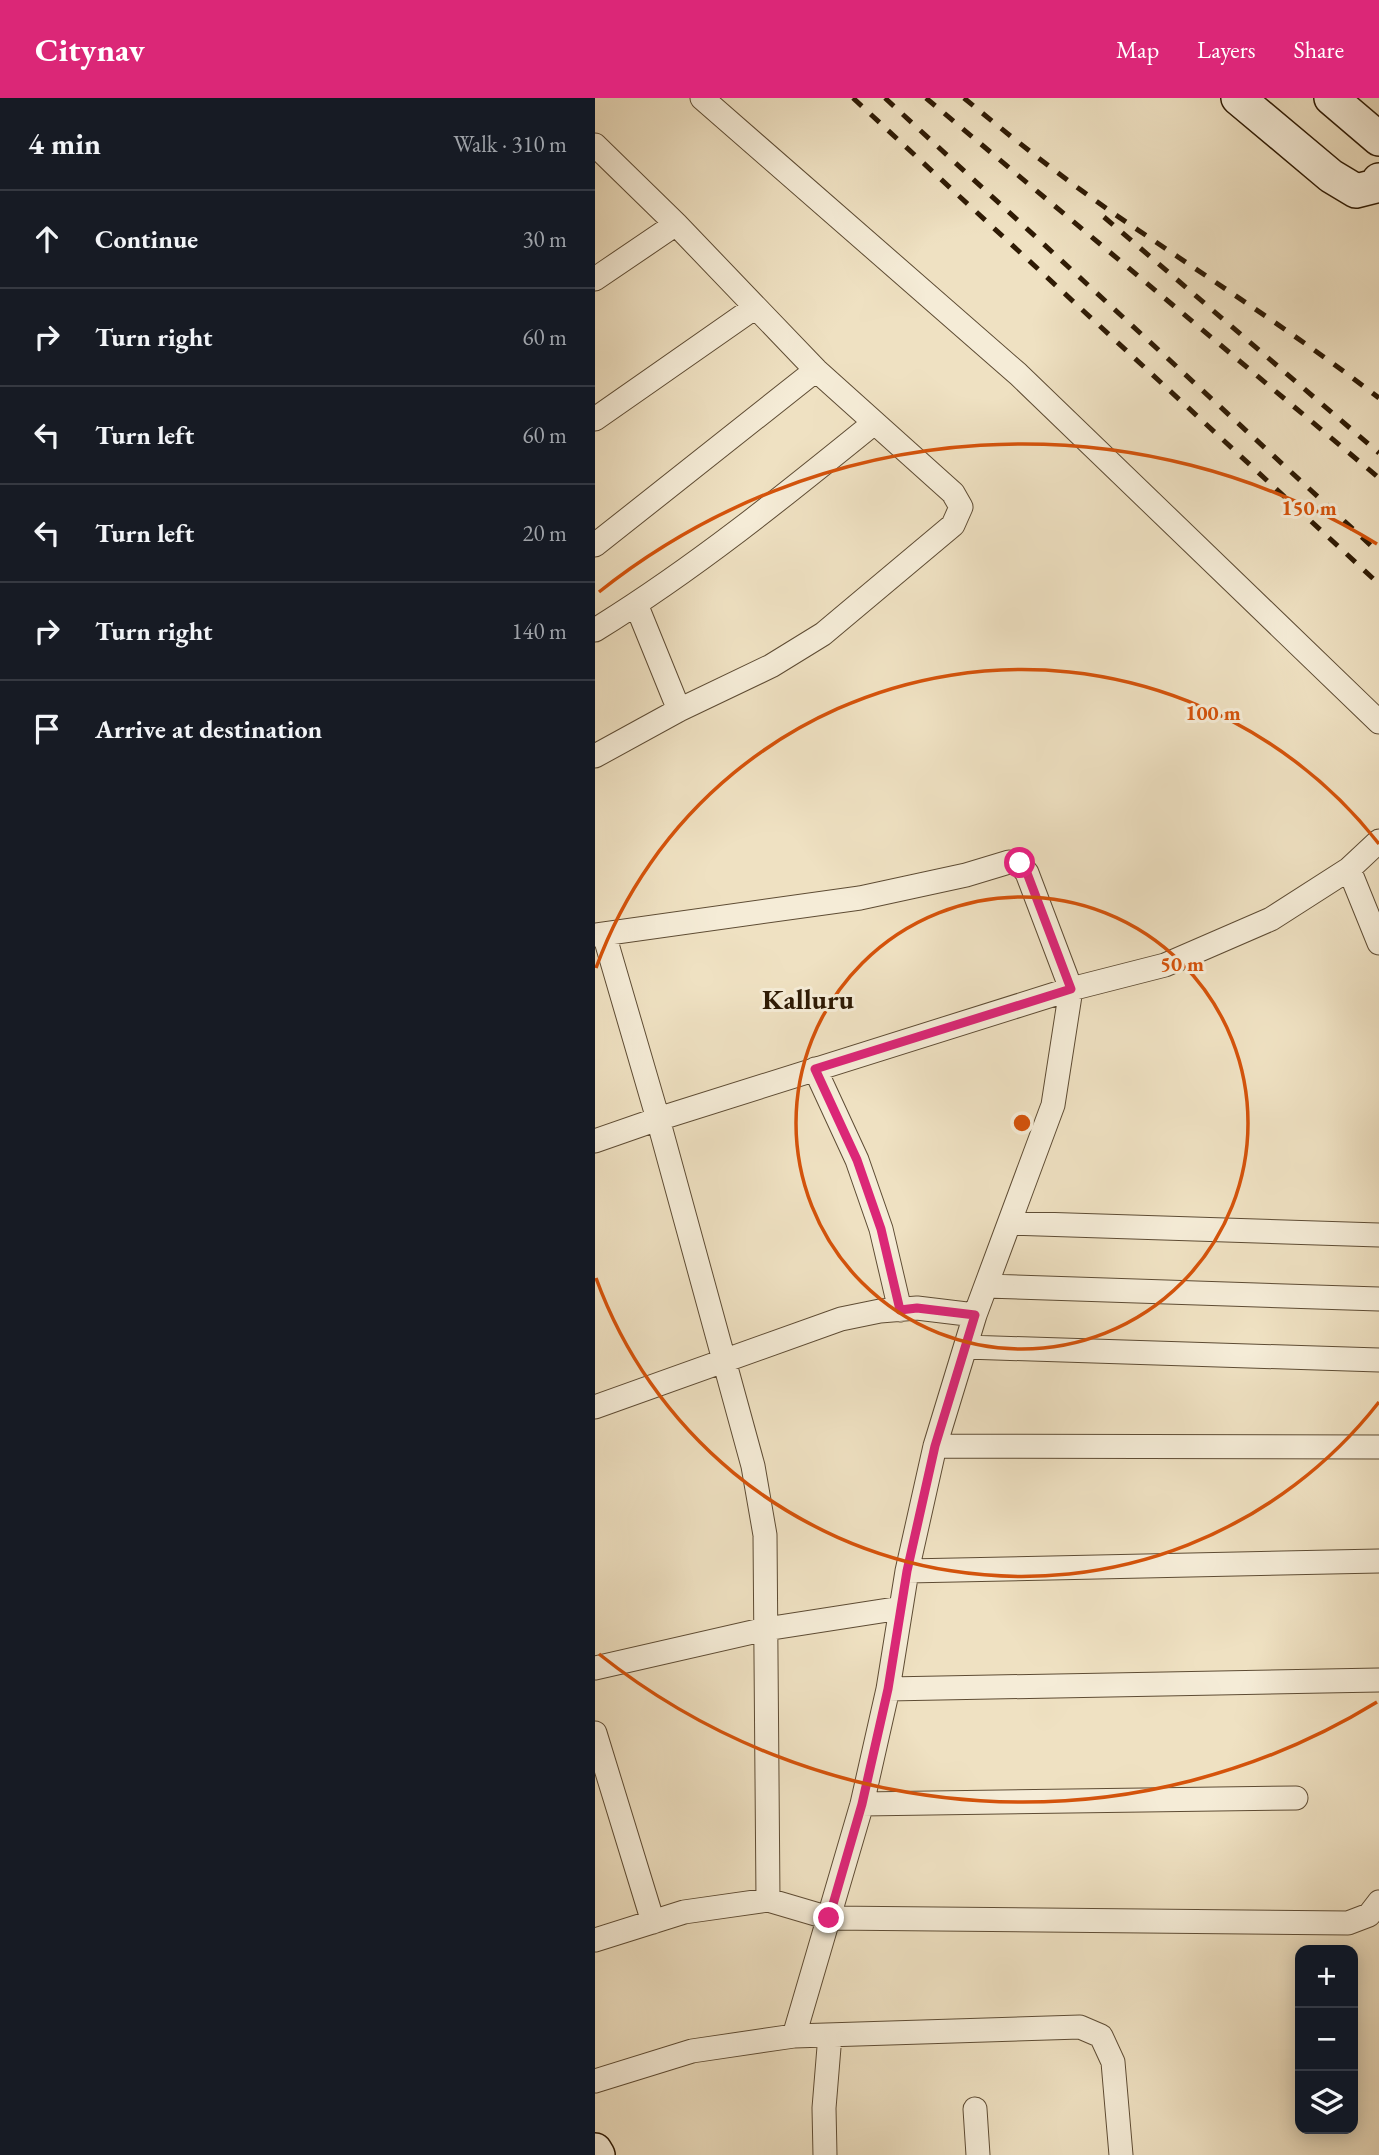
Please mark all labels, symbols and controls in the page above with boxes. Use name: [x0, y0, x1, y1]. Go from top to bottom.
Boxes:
text: Citynav: [35, 28, 145, 71]
text: Map: [1116, 34, 1159, 65]
text: Layers: [1197, 34, 1256, 65]
text: Share: [1294, 34, 1344, 65]
text: 4 min: [28, 124, 101, 163]
text: Walk · 310 m: [453, 129, 567, 159]
icon: ahead: [28, 220, 66, 258]
text: Continue: [95, 222, 198, 256]
text: 30 m: [522, 224, 567, 254]
icon: right: [28, 318, 66, 356]
text: Turn right: [95, 320, 213, 354]
text: 60 m: [522, 322, 567, 352]
icon: left: [28, 416, 66, 454]
text: Turn left: [95, 418, 194, 452]
text: 60 m: [522, 420, 567, 450]
text: 150 m: [1281, 494, 1337, 521]
icon: left: [28, 514, 66, 552]
text: Turn left: [95, 516, 194, 550]
text: 20 m: [522, 518, 567, 548]
icon: right: [28, 612, 66, 650]
text: Turn right: [95, 614, 213, 648]
text: 140 m: [511, 616, 567, 646]
text: 100 m: [1185, 699, 1241, 726]
icon: arrive: [28, 710, 66, 748]
text: Arrive at destination: [95, 712, 322, 746]
route start: [1004, 847, 1035, 878]
text: 50 m: [1160, 950, 1204, 977]
district label: Kalluru: [762, 981, 854, 1017]
centre of rings: [1010, 1111, 1034, 1135]
route end: [813, 1902, 844, 1933]
map controls: [1295, 1945, 1358, 2134]
button: +: [1295, 1945, 1358, 2008]
button: −: [1295, 2008, 1358, 2071]
button: layers: [1295, 2071, 1358, 2134]

